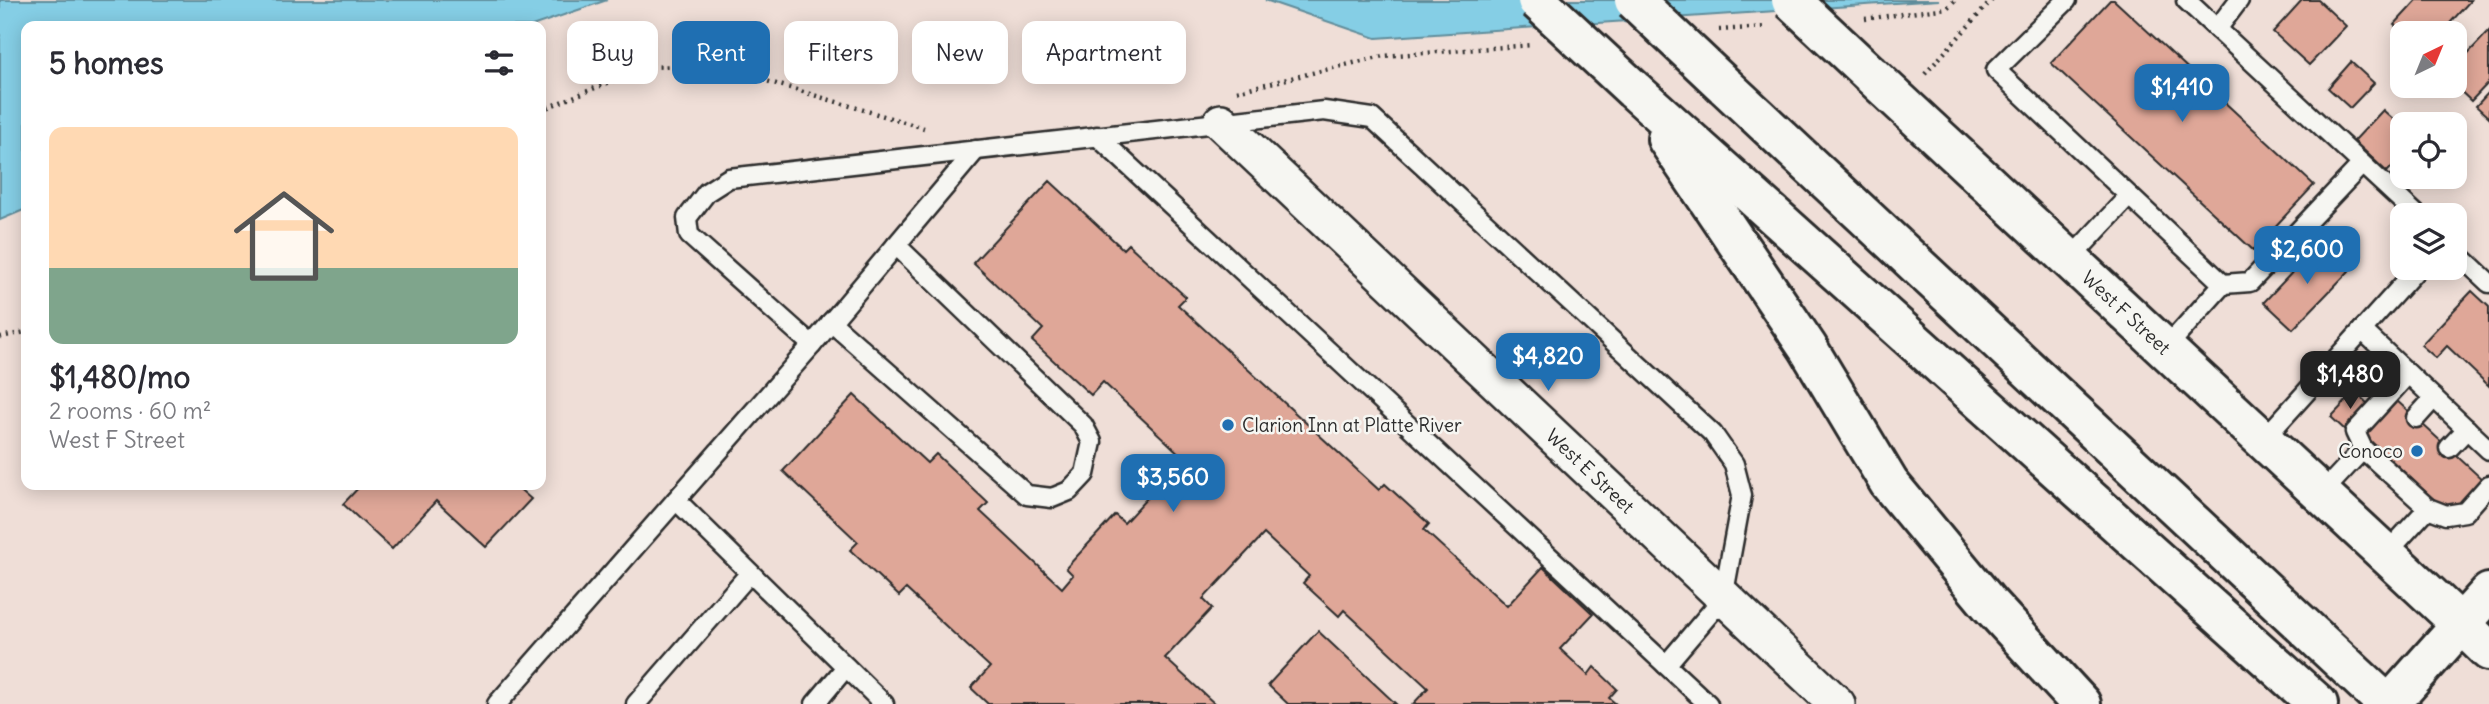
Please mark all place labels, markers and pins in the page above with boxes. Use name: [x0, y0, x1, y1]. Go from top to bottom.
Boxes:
pin: $1,410: [2125, 64, 2239, 124]
pin: $2,600: [2250, 226, 2364, 286]
pin: $4,820: [1491, 334, 1605, 393]
pin: $1,480: [2293, 352, 2407, 411]
place label: Clarion Inn at Platte River: [1242, 413, 1462, 437]
marker: Clarion Inn at Platte River: [1220, 417, 1236, 433]
place label: Conoco: [2338, 439, 2403, 463]
marker: Conoco: [2409, 443, 2425, 459]
pin: $3,560: [1116, 454, 1230, 514]

